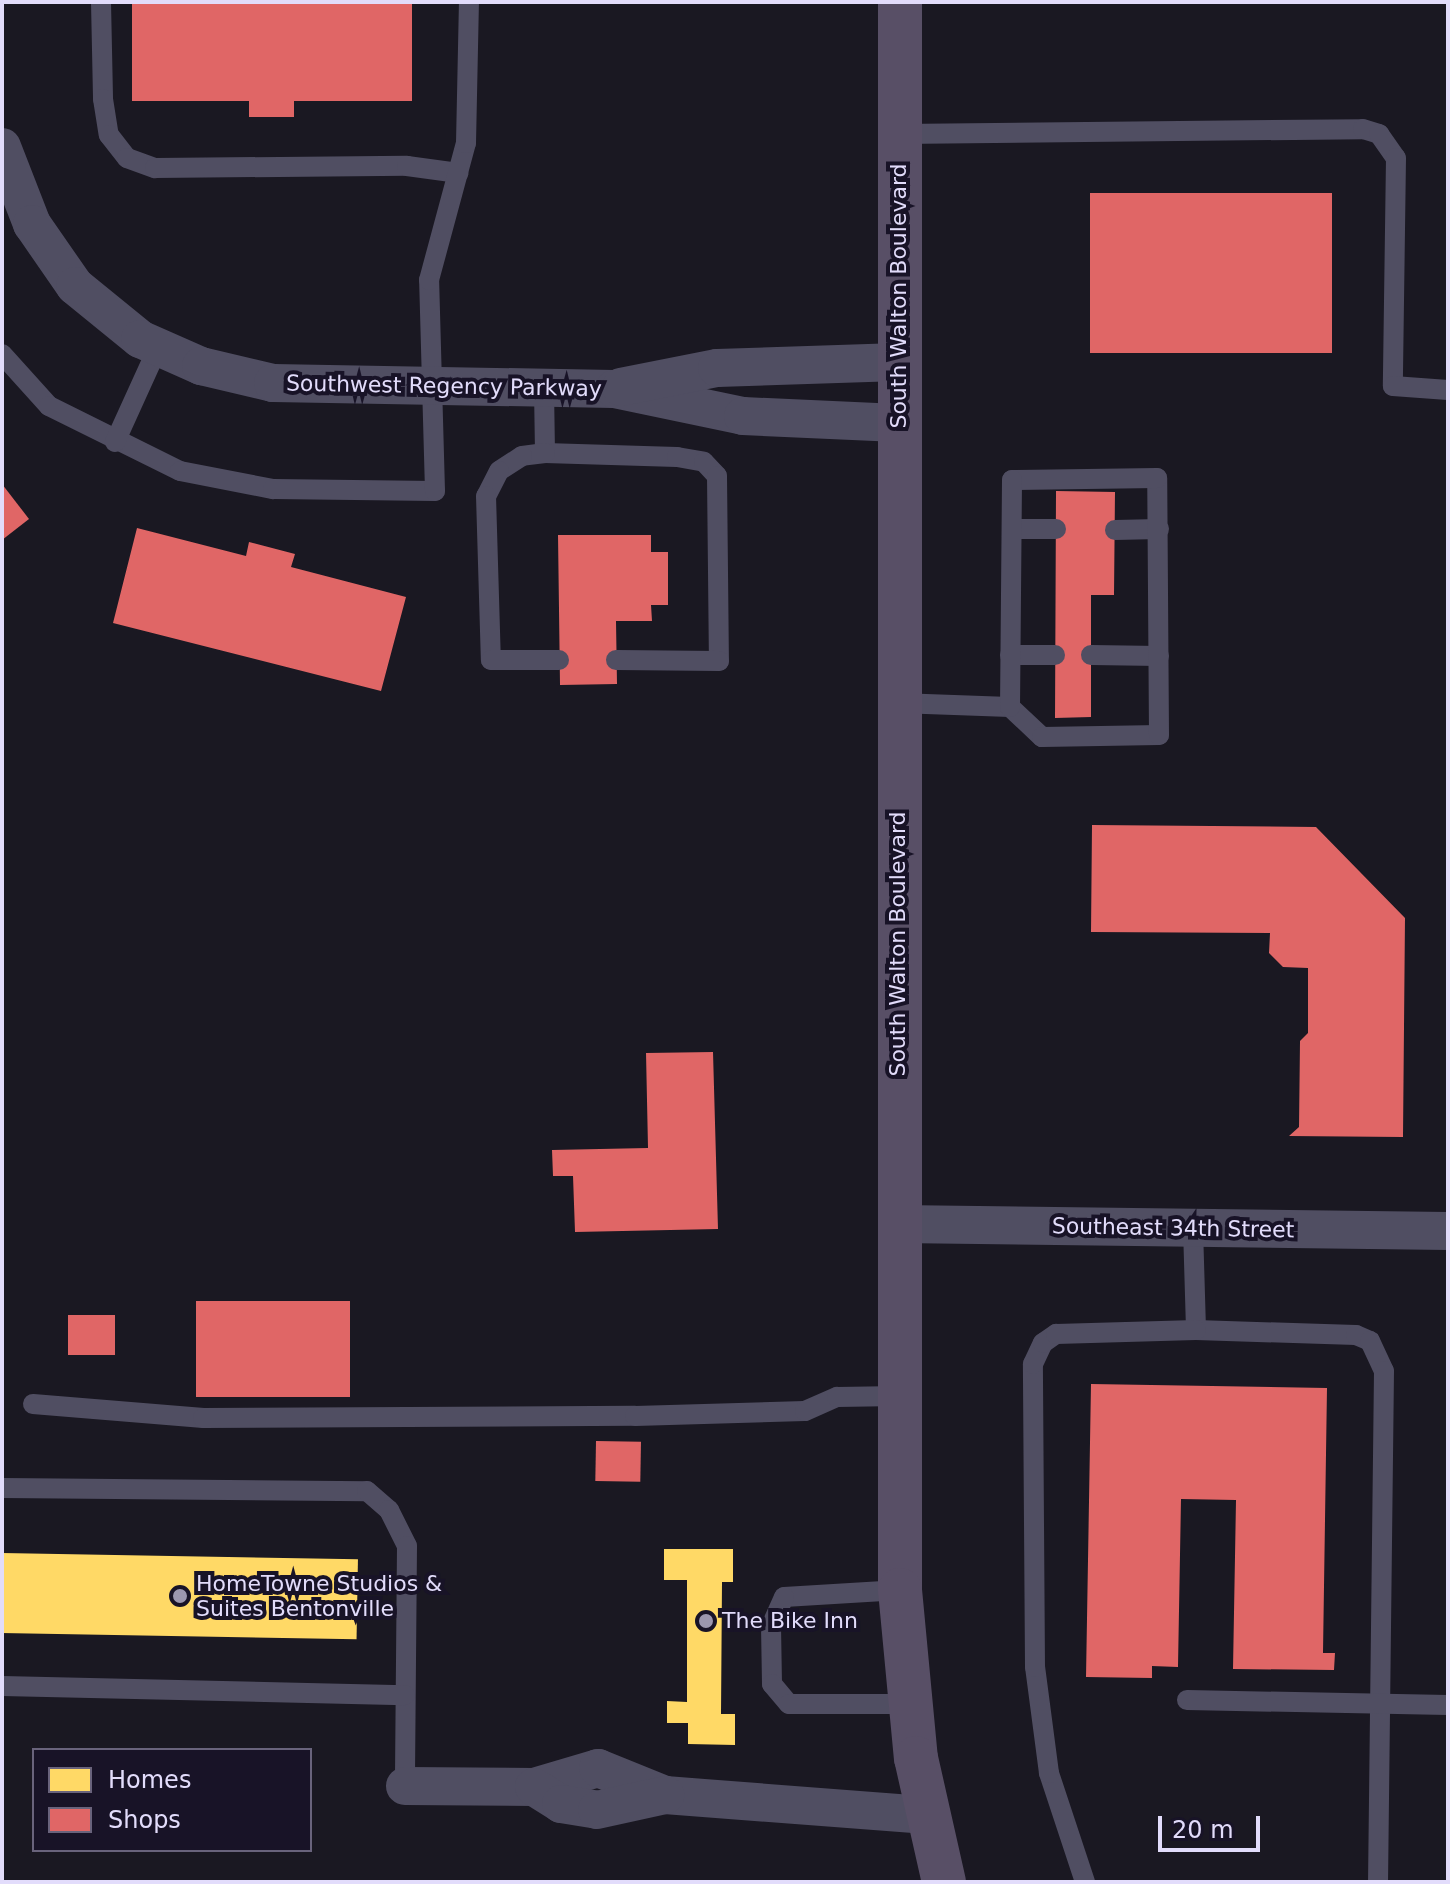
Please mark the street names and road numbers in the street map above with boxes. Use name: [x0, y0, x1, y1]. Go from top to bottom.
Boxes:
street label: South Walton Boulevard: [886, 163, 912, 429]
street label: Southwest Regency Parkway: [286, 370, 602, 402]
street label: South Walton Boulevard: [885, 811, 911, 1077]
street label: Southeast 34th Street: [1052, 1213, 1294, 1243]

